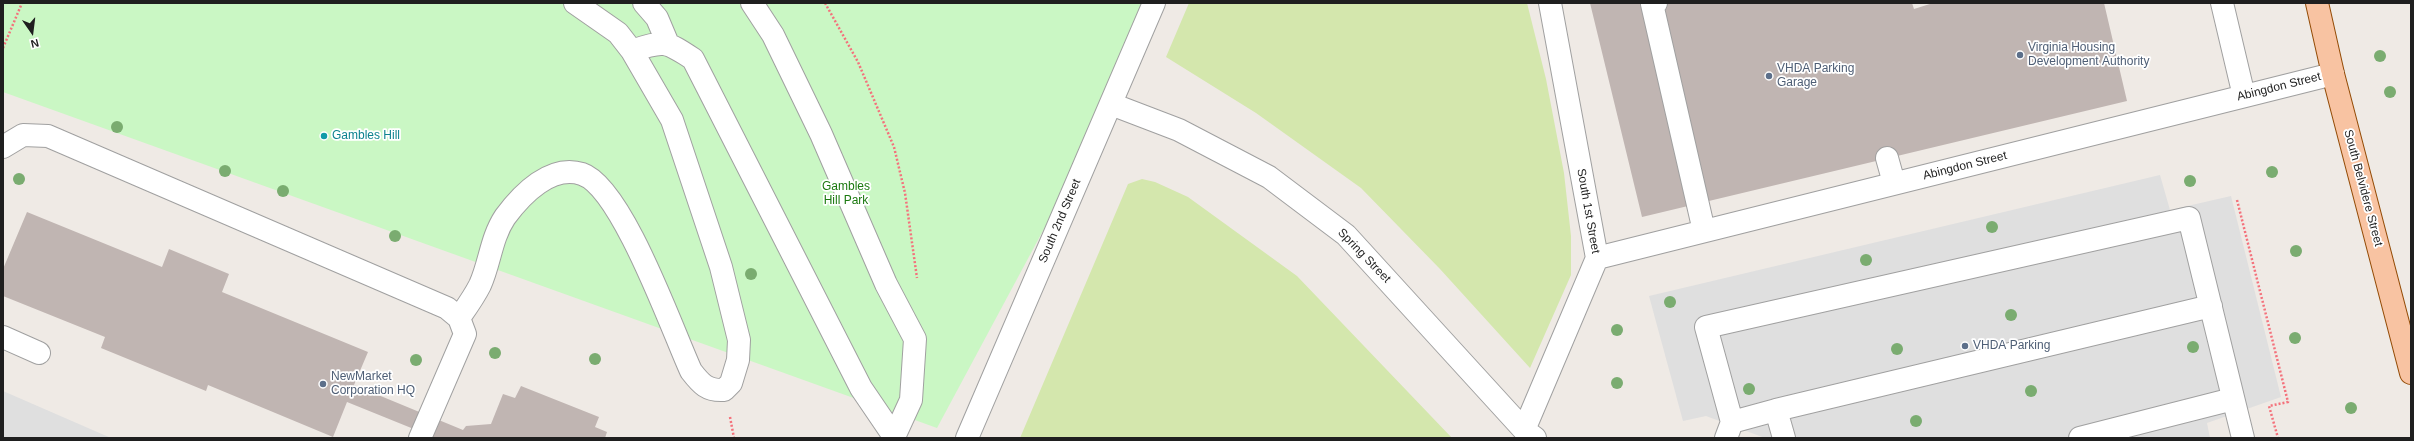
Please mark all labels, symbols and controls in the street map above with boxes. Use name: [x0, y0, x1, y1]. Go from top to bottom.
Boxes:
north arrow: [12, 12, 52, 52]
text: N: [30, 37, 40, 50]
place label: Virginia Housing Development Authority: [2028, 41, 2149, 69]
marker: Virginia Housing Development Authority: [2015, 50, 2025, 60]
place label: VHDA Parking Garage: [1777, 62, 1854, 90]
street label: Abingdon Street: [2236, 70, 2322, 104]
marker: VHDA Parking Garage: [1764, 71, 1774, 81]
street label: South Belvidere Street: [2341, 128, 2385, 248]
place label: Gambles Hill: [332, 129, 400, 143]
marker: Gambles Hill: [319, 131, 329, 141]
street label: Abingdon Street: [1922, 149, 2008, 183]
street label: South 1st Street: [1573, 167, 1603, 255]
street label: South 2nd Street: [1036, 177, 1084, 265]
park label: Gambles Hill Park: [822, 180, 870, 208]
street label: Spring Street: [1334, 226, 1394, 286]
place label: VHDA Parking: [1973, 339, 2050, 353]
marker: VHDA Parking: [1960, 341, 1970, 351]
place label: NewMarket Corporation HQ: [331, 370, 415, 398]
marker: NewMarket Corporation HQ: [318, 379, 328, 389]

